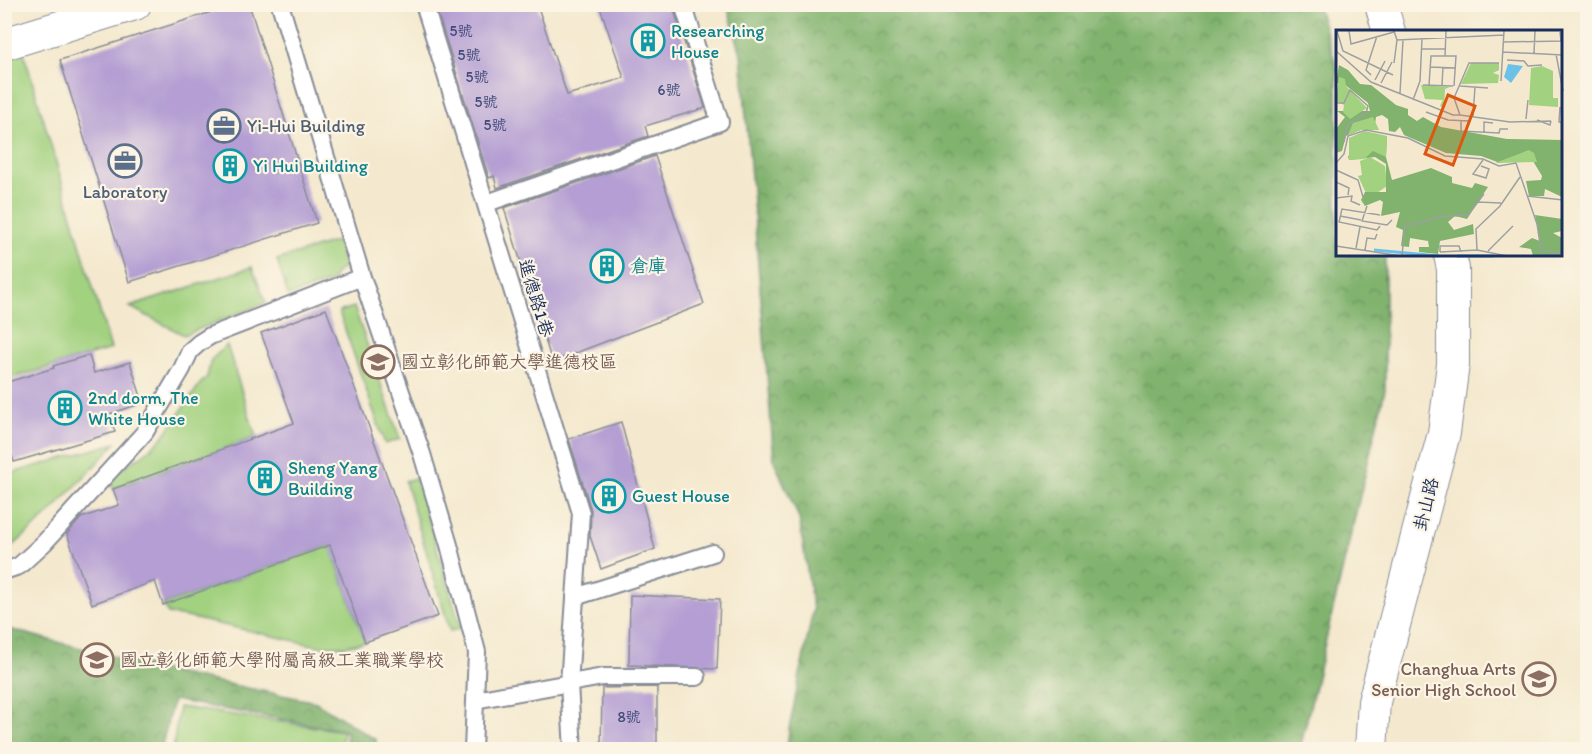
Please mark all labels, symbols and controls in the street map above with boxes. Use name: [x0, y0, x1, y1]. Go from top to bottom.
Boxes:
place label: Researching House: [671, 20, 765, 63]
house number: 5號: [450, 22, 472, 40]
building icon: Researching House: [630, 23, 666, 59]
inset map: [1336, 30, 1562, 256]
house number: 5號: [458, 46, 480, 64]
house number: 5號: [466, 68, 488, 86]
house number: 6號: [658, 81, 680, 99]
house number: 5號: [475, 93, 497, 111]
office icon: Yi-Hui Building: [206, 108, 242, 144]
place label: Yi-Hui Building: [247, 115, 366, 137]
house number: 5號: [484, 116, 506, 134]
office icon: Laboratory: [107, 143, 143, 179]
building icon: Yi Hui Building: [212, 148, 248, 184]
place label: Yi Hui Building: [253, 155, 369, 177]
place label: Laboratory: [83, 181, 168, 203]
building icon: 倉庫: [589, 248, 625, 284]
place label: 倉庫: [630, 255, 666, 277]
street label: 進德路1巷: [514, 256, 558, 340]
school or university icon: 國立彰化師範大學進德校區: [360, 344, 396, 380]
place label: 國立彰化師範大學進德校區: [401, 351, 617, 373]
place label: 2nd dorm, The White House: [88, 387, 199, 430]
building icon: 2nd dorm, The White House: [47, 390, 83, 426]
place label: Sheng Yang Building: [288, 457, 379, 500]
building icon: Sheng Yang Building: [247, 460, 283, 496]
street label: 卦山路: [1409, 475, 1443, 533]
building icon: Guest House: [591, 478, 627, 514]
place label: Guest House: [632, 485, 730, 507]
school or university icon: 國立彰化師範大學附屬高級工業職業學校: [79, 642, 115, 678]
place label: 國立彰化師範大學附屬高級工業職業學校: [120, 649, 444, 671]
place label: Changhua Arts Senior High School: [1371, 658, 1516, 701]
school or university icon: Changhua Arts Senior High School: [1521, 661, 1557, 697]
house number: 8號: [617, 708, 641, 726]

